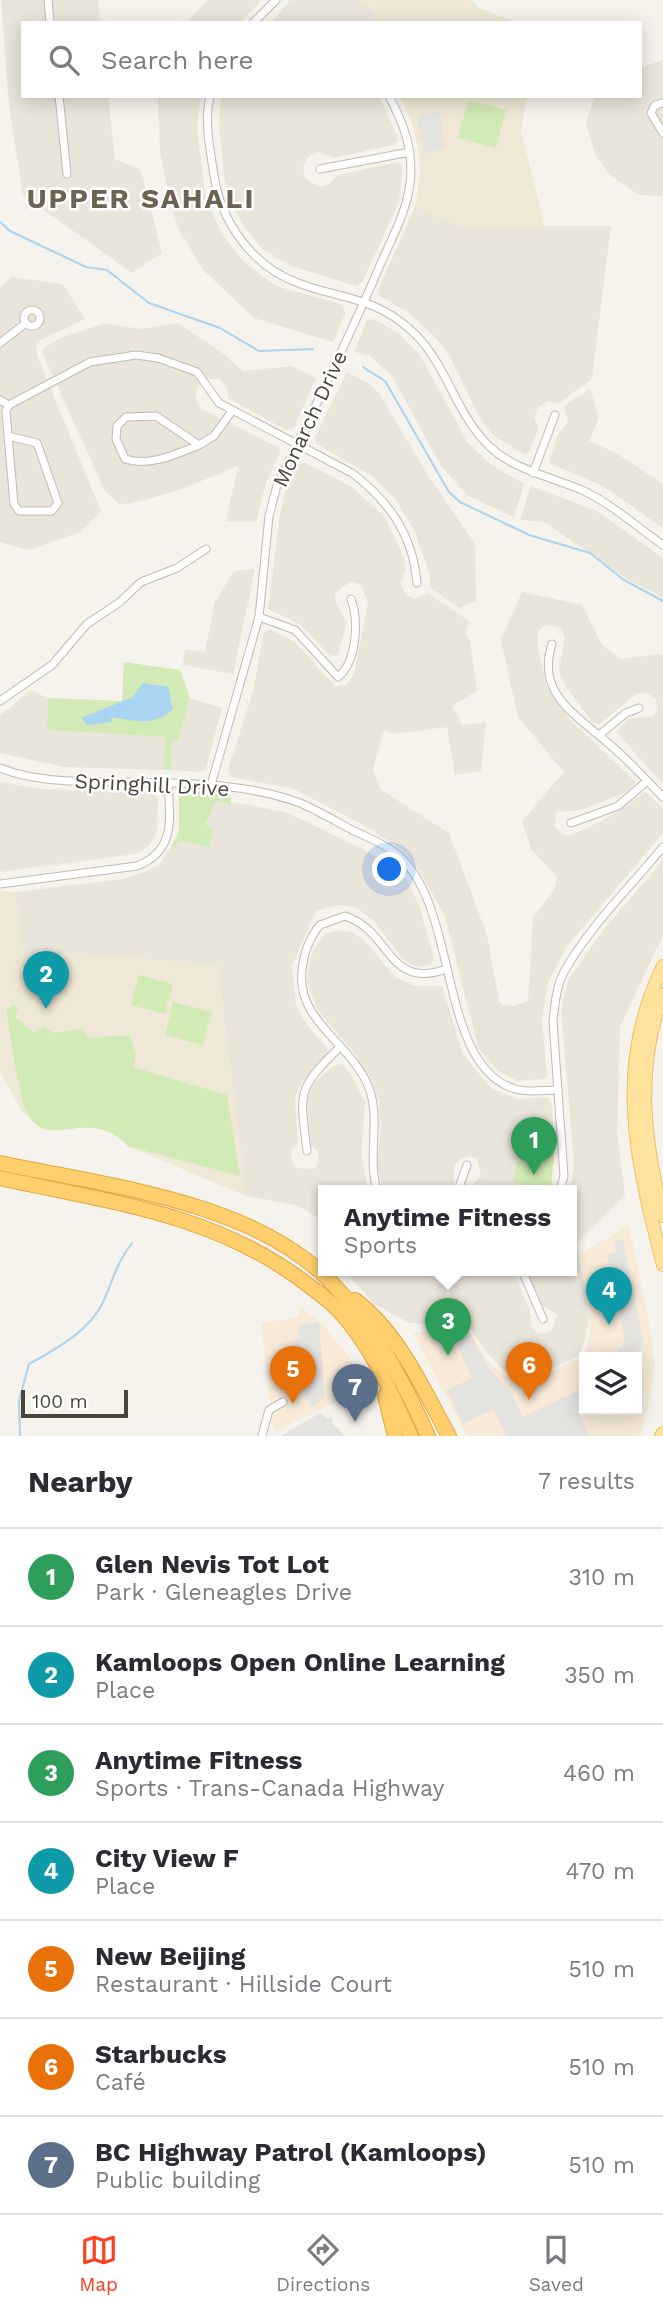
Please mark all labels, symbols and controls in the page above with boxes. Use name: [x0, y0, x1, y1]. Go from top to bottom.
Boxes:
search box: [21, 21, 642, 98]
icon: search: [45, 41, 83, 79]
text: Search here: [101, 45, 253, 75]
district label: UPPER SAHALI: [27, 182, 255, 215]
street label: Monarch Drive: [267, 347, 352, 491]
street label: Springhill Drive: [74, 768, 230, 801]
your location: [372, 852, 406, 886]
pin: 2: [23, 951, 69, 1009]
pin: 1: [511, 1117, 557, 1175]
popup: [318, 1185, 577, 1276]
text: Anytime Fitness: [344, 1202, 551, 1232]
text: Sports: [344, 1232, 417, 1259]
pin: 4: [586, 1267, 632, 1325]
pin: 3: [425, 1298, 471, 1356]
pin: 6: [506, 1342, 552, 1400]
pin: 5: [270, 1346, 316, 1404]
map controls: [579, 1352, 642, 1415]
button: layers: [579, 1352, 642, 1415]
pin: 7: [332, 1364, 378, 1422]
scale bar: [21, 1387, 128, 1419]
text: 100 m: [32, 1390, 88, 1413]
text: Nearby: [28, 1464, 133, 1499]
text: 7 results: [538, 1468, 635, 1495]
text: Glen Nevis Tot Lot: [95, 1549, 329, 1579]
text: 1: [46, 1564, 56, 1591]
text: 310 m: [569, 1564, 635, 1591]
text: Park · Gleneagles Drive: [95, 1579, 352, 1606]
text: Kamloops Open Online Learning: [95, 1647, 505, 1677]
text: 2: [44, 1662, 58, 1689]
text: 350 m: [564, 1662, 635, 1689]
text: Place: [95, 1677, 155, 1704]
text: Anytime Fitness: [95, 1745, 302, 1775]
text: 3: [44, 1760, 58, 1787]
text: 460 m: [563, 1760, 635, 1787]
text: Sports · Trans-Canada Highway: [95, 1775, 444, 1802]
text: City View F: [95, 1843, 239, 1873]
text: 4: [44, 1858, 58, 1885]
text: 470 m: [566, 1858, 635, 1885]
text: Place: [95, 1873, 155, 1900]
text: New Beijing: [95, 1941, 245, 1971]
text: 5: [44, 1956, 58, 1983]
text: 510 m: [569, 1956, 635, 1983]
text: Restaurant · Hillside Court: [95, 1971, 392, 1998]
text: Starbucks: [95, 2039, 227, 2069]
text: 6: [44, 2054, 58, 2081]
text: 510 m: [569, 2054, 635, 2081]
text: Café: [95, 2069, 146, 2096]
text: BC Highway Patrol (Kamloops): [95, 2137, 487, 2167]
text: 7: [44, 2152, 58, 2179]
text: 510 m: [569, 2152, 635, 2179]
text: Public building: [95, 2167, 260, 2194]
tab: Map: [79, 2231, 118, 2296]
tab: Directions: [276, 2231, 370, 2296]
tab: Saved: [529, 2231, 584, 2296]

